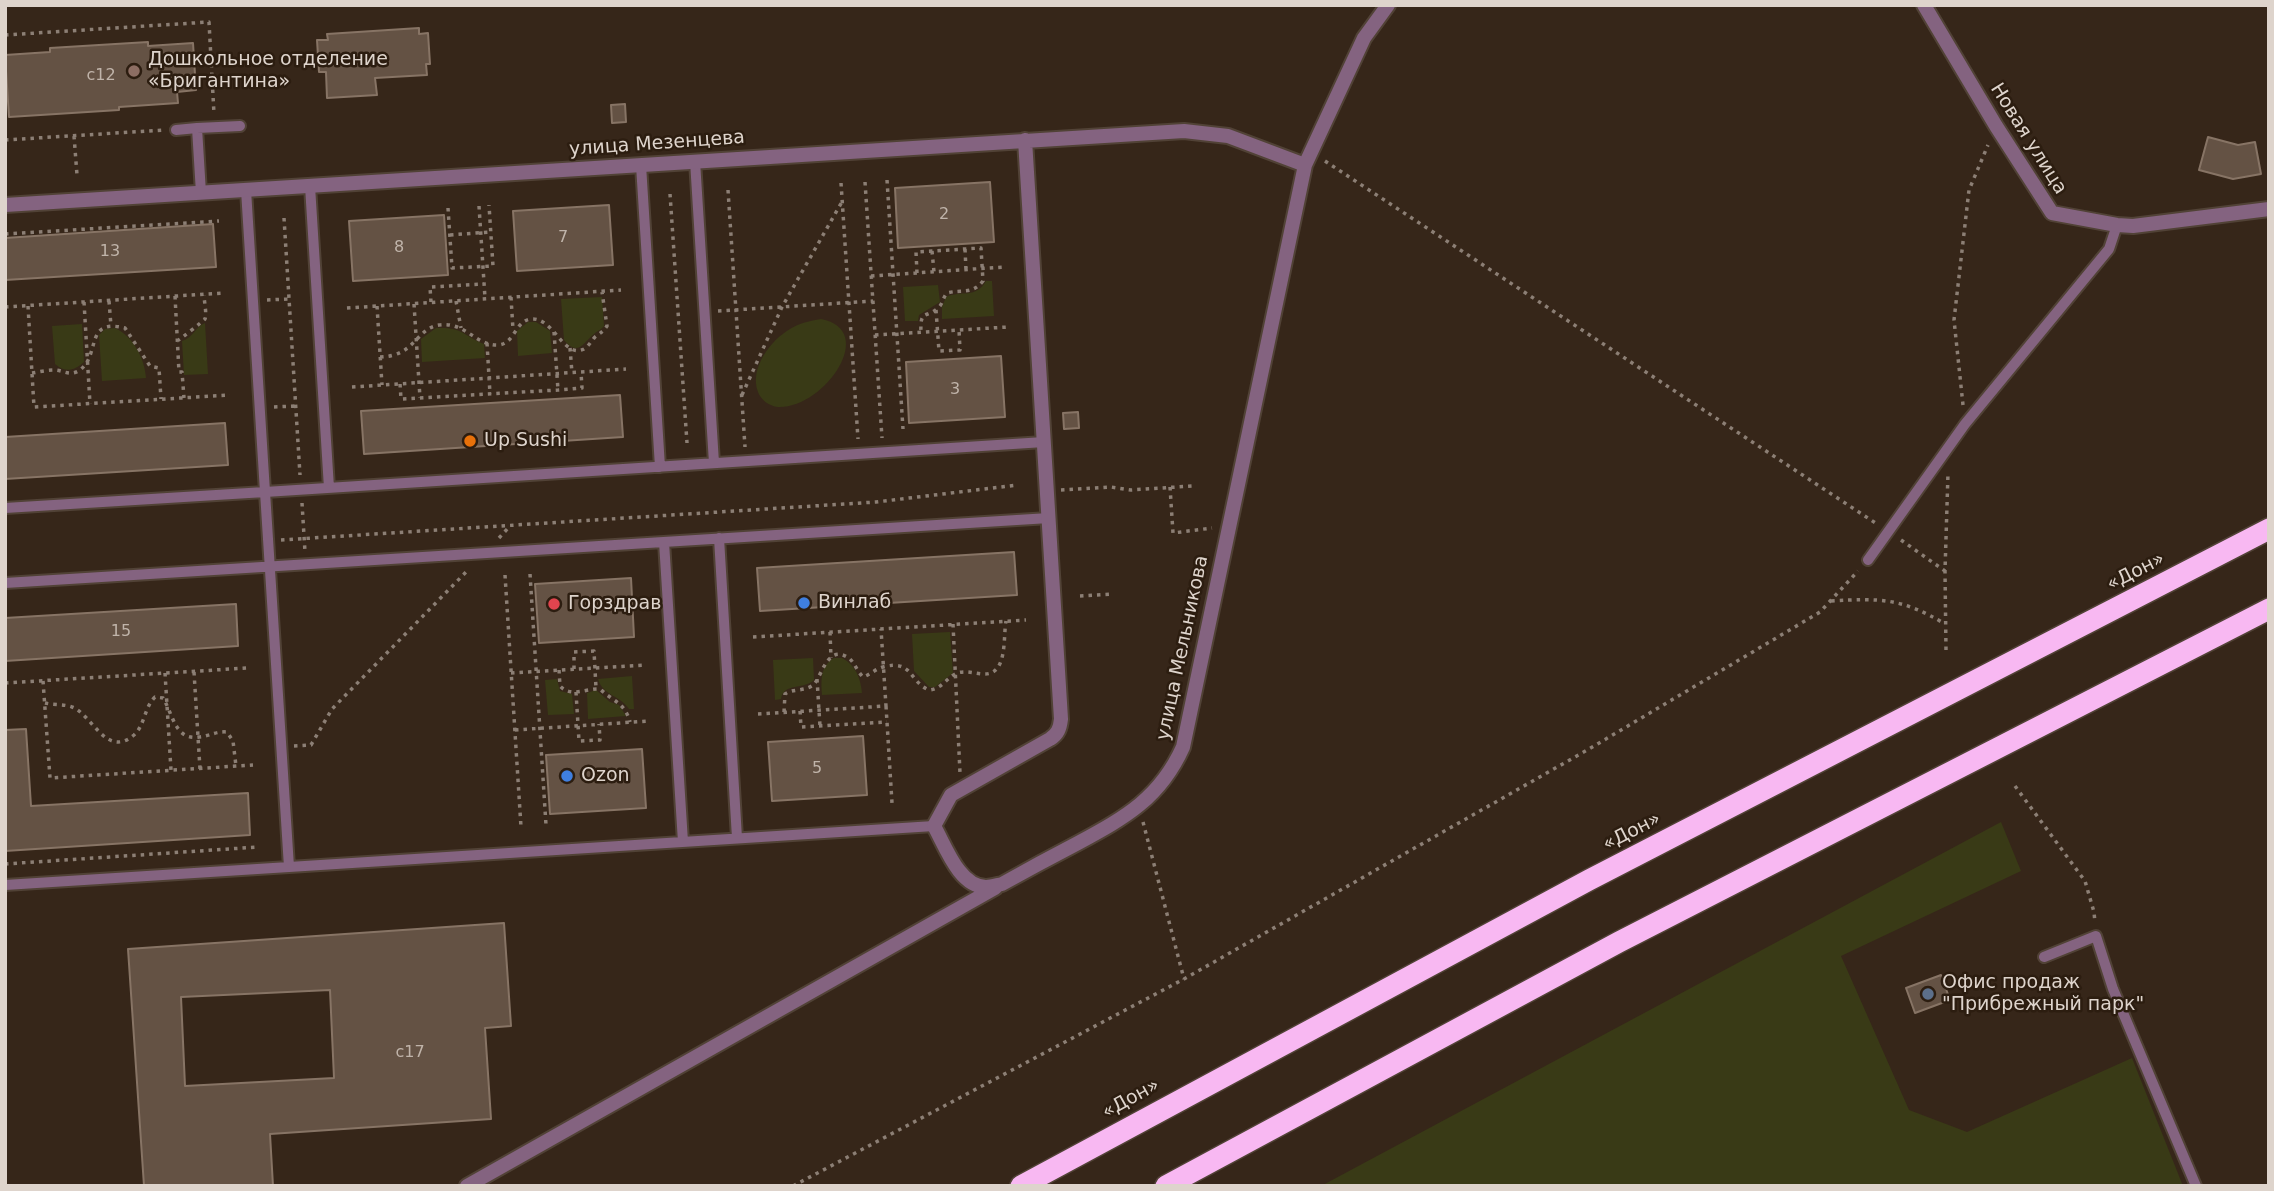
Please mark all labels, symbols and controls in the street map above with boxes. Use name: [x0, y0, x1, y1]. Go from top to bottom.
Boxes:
place label: Дошкольное отделение «Бригантина»: [148, 49, 388, 93]
marker: Дошкольное отделение «Бригантина»: [126, 63, 142, 79]
house number: с12: [86, 66, 116, 86]
street label: Новая улица: [1985, 79, 2071, 199]
street label: улица Мезенцева: [568, 126, 746, 162]
house number: 2: [939, 205, 949, 225]
house number: 7: [558, 228, 568, 248]
house number: 8: [394, 238, 404, 258]
house number: 13: [100, 242, 120, 262]
house number: 3: [950, 380, 960, 400]
place label: Up Sushi: [484, 430, 567, 452]
marker: Up Sushi: [462, 433, 478, 449]
street label: «Дон»: [2103, 548, 2169, 596]
street label: улица Мельникова: [1152, 553, 1214, 743]
place label: Винлаб: [818, 592, 891, 614]
place label: Горздрав: [568, 593, 661, 615]
marker: Винлаб: [796, 595, 812, 611]
marker: Горздрав: [546, 596, 562, 612]
house number: 15: [111, 622, 131, 642]
house number: 5: [812, 759, 822, 779]
place label: Ozon: [581, 765, 630, 787]
marker: Ozon: [559, 768, 575, 784]
street label: «Дон»: [1599, 808, 1665, 856]
place label: Офис продаж "Прибрежный парк": [1942, 972, 2144, 1016]
marker: Офис продаж "Прибрежный парк": [1920, 986, 1936, 1002]
house number: с17: [395, 1043, 425, 1063]
street label: «Дон»: [1098, 1074, 1164, 1124]

